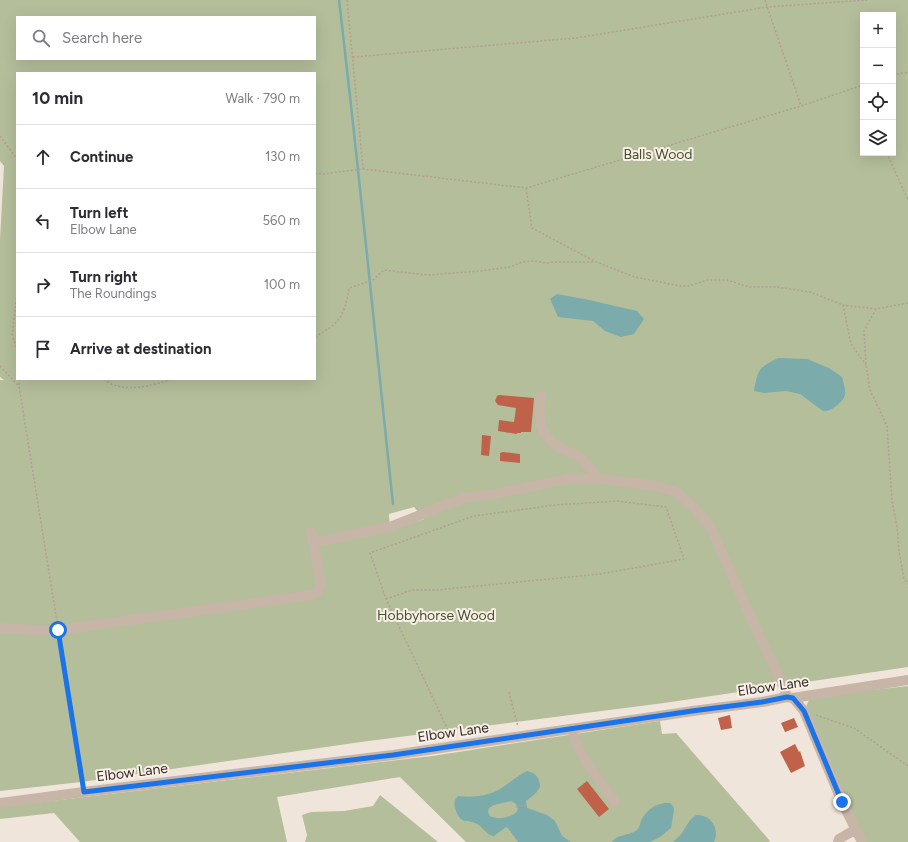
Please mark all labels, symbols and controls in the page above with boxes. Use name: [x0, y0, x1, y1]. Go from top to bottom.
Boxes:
map controls: [860, 12, 896, 156]
button: +: [860, 12, 896, 48]
search box: [16, 16, 316, 60]
icon: search: [30, 27, 52, 49]
text: Search here: [62, 29, 142, 47]
button: −: [860, 48, 896, 84]
button: locate: [860, 84, 896, 120]
text: 10 min: [32, 88, 83, 108]
text: Walk · 790 m: [226, 91, 300, 106]
button: layers: [860, 120, 896, 156]
icon: ahead: [32, 146, 54, 168]
park label: Balls Wood: [623, 146, 693, 163]
text: Continue: [70, 148, 133, 166]
text: 130 m: [265, 149, 300, 164]
text: Turn left: [70, 204, 128, 222]
icon: left: [32, 210, 54, 232]
text: 560 m: [263, 213, 300, 228]
text: Elbow Lane: [70, 222, 137, 237]
text: Turn right: [70, 268, 138, 286]
icon: right: [32, 274, 54, 296]
text: 100 m: [264, 277, 300, 292]
text: The Roundings: [70, 286, 157, 301]
icon: arrive: [32, 338, 54, 360]
text: Arrive at destination: [70, 340, 211, 358]
park label: Hobbyhorse Wood: [377, 607, 495, 624]
route start: [49, 621, 67, 639]
street label: Elbow Lane: [736, 673, 810, 700]
street label: Elbow Lane: [416, 719, 490, 746]
street label: Elbow Lane: [95, 760, 169, 785]
route end: [833, 793, 851, 811]

